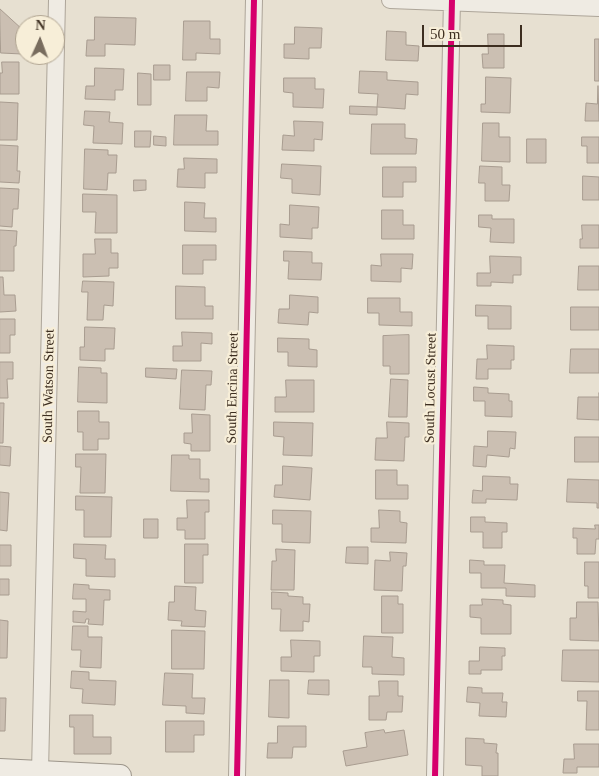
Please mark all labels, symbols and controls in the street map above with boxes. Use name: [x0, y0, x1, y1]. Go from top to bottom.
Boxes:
north arrow: [15, 15, 65, 65]
scale bar: [424, 15, 524, 47]
text: N: [35, 18, 46, 33]
text: 50 m: [430, 26, 460, 42]
street label: South Watson Street: [40, 329, 58, 443]
street label: South Encina Street: [224, 332, 242, 444]
street label: South Locust Street: [422, 333, 440, 443]

